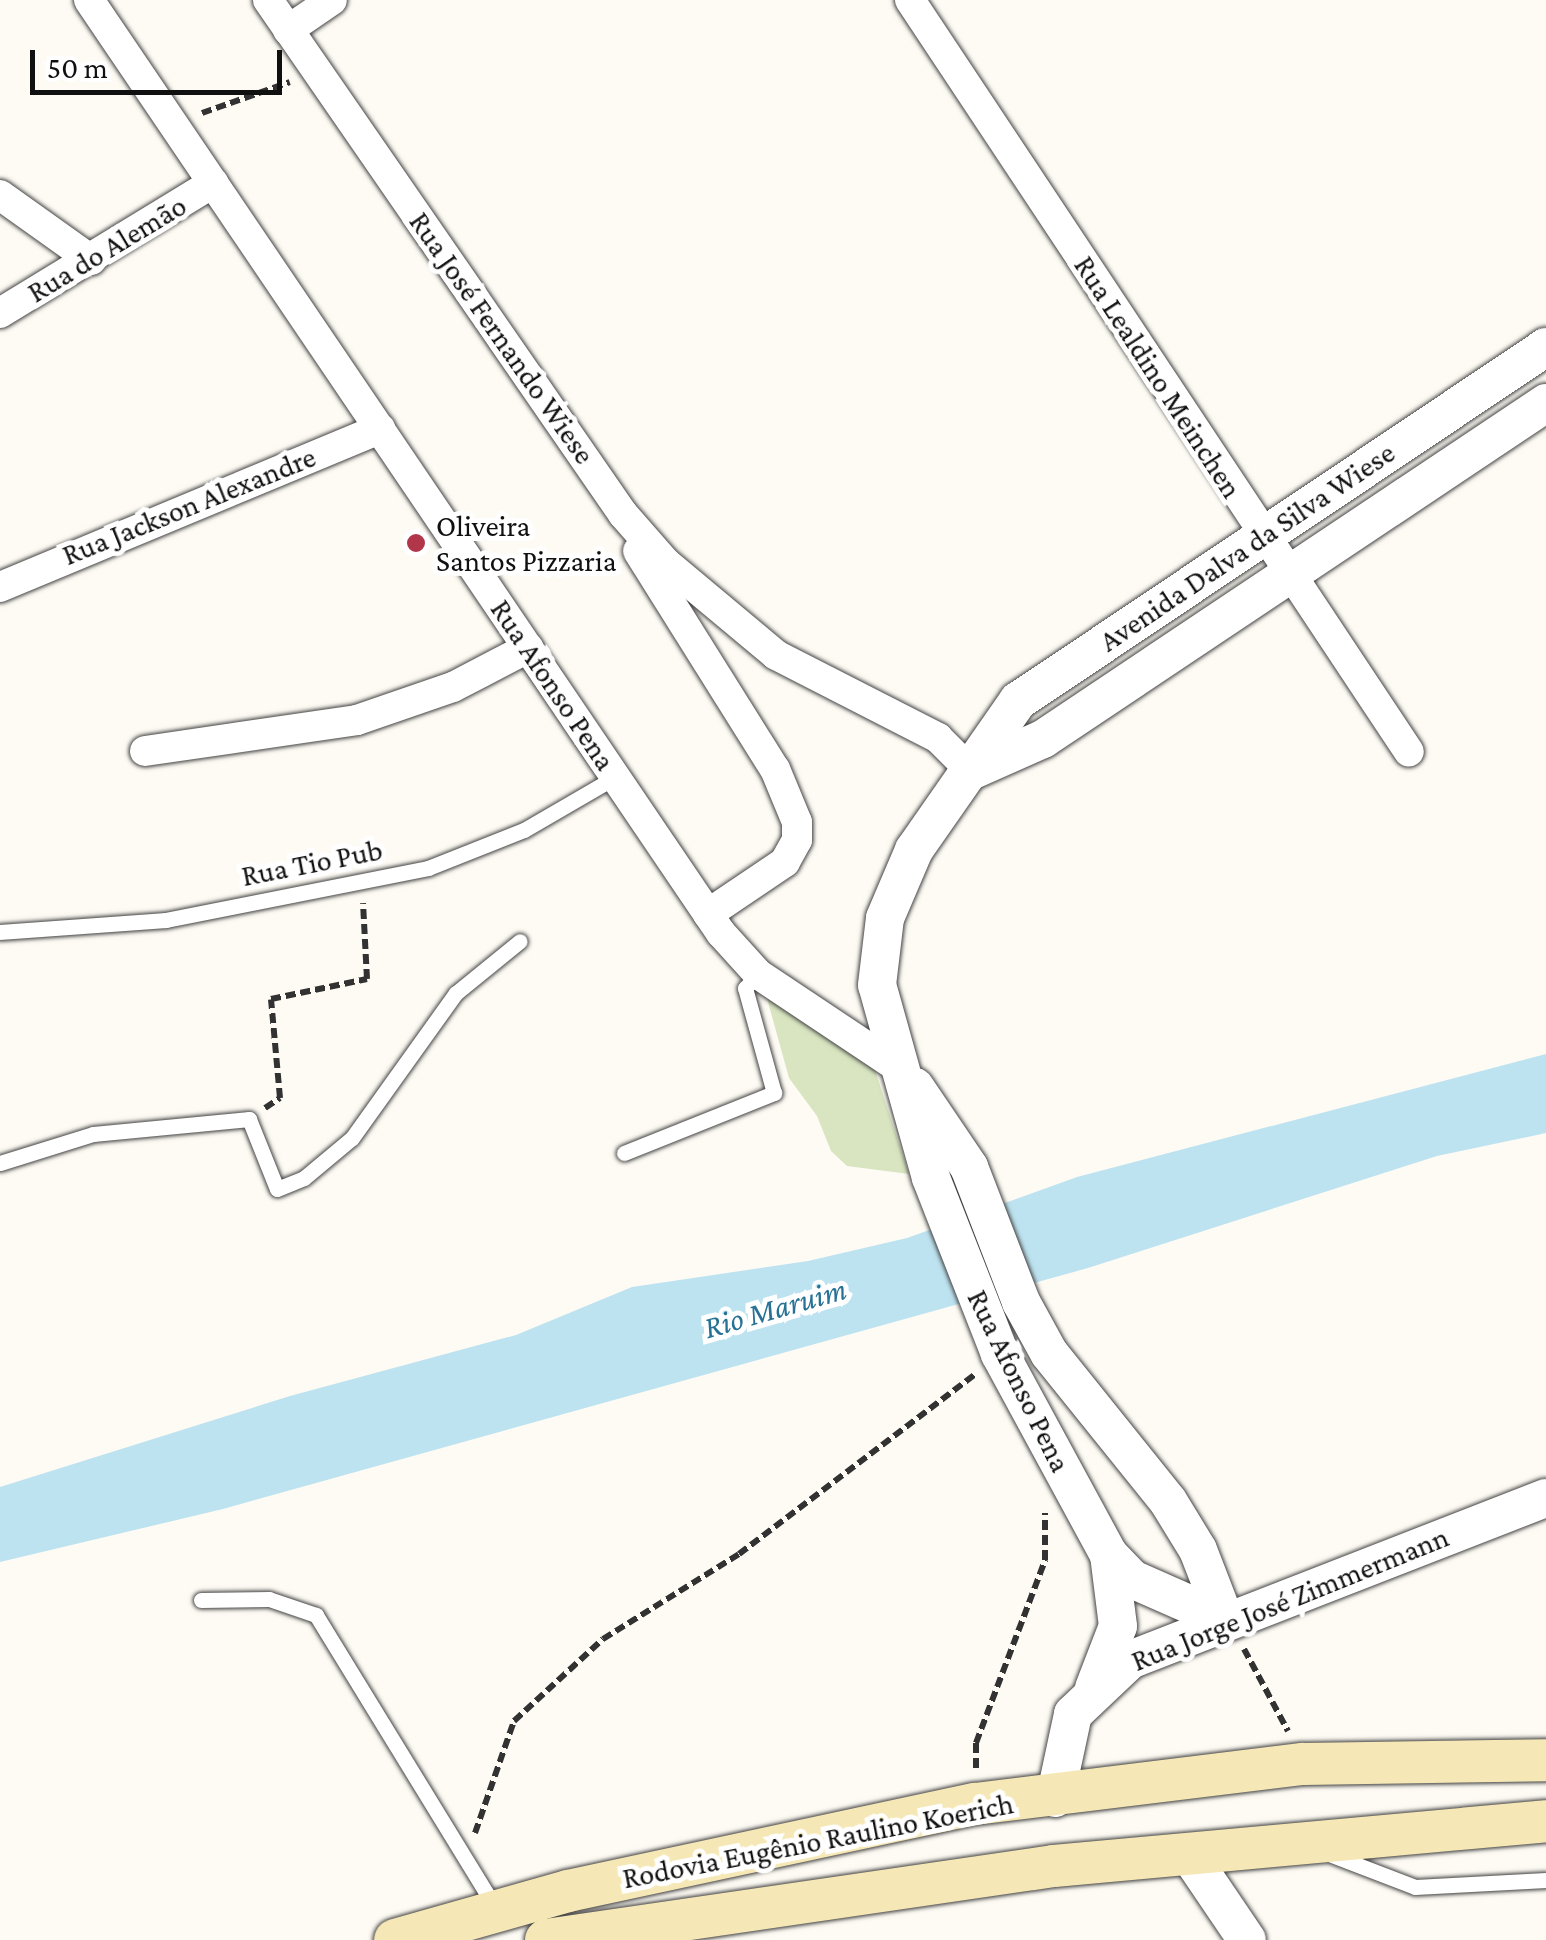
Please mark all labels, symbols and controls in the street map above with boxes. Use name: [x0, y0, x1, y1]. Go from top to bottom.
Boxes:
scale bar: [35, 30, 288, 92]
text: 50 m: [47, 51, 108, 84]
street label: Rua do Alemão: [21, 187, 193, 311]
street label: Rua José Fernando Wiese: [401, 205, 603, 471]
street label: Rua Lealdino Meinchen: [1066, 249, 1250, 505]
street label: Avenida Dalva da Silva Wiese: [1092, 435, 1402, 659]
street label: Rua Jackson Alexandre: [57, 439, 321, 573]
place label: Oliveira Santos Pizzaria: [436, 508, 617, 578]
marker: Oliveira Santos Pizzaria: [405, 532, 427, 554]
street label: Rua Afonso Pena: [483, 593, 623, 777]
street label: Rua Tio Pub: [239, 832, 385, 894]
water label: Rio Maruim: [699, 1269, 851, 1347]
street label: Rua Afonso Pena: [959, 1284, 1079, 1478]
street label: Rua Jorge José Zimmermann: [1126, 1519, 1454, 1679]
street label: Rodovia Eugênio Raulino Koerich: [619, 1785, 1017, 1897]

